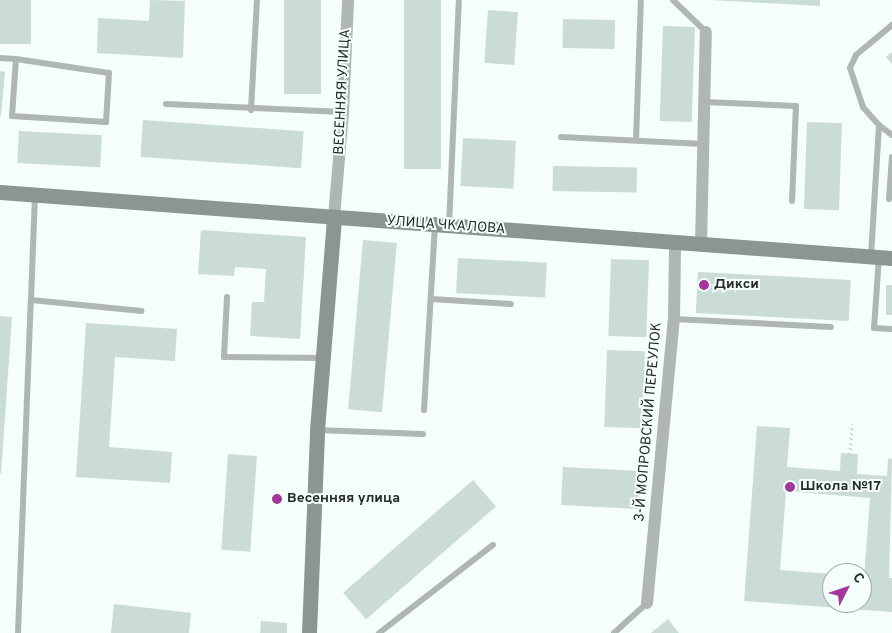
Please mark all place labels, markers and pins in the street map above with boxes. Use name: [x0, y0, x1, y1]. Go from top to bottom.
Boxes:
place label: Дикси: [714, 277, 759, 293]
marker: Дикси: [698, 279, 710, 291]
place label: Школа №17: [800, 479, 881, 495]
marker: Школа №17: [784, 481, 796, 493]
place label: Весенняя улица: [287, 491, 400, 507]
marker: Весенняя улица: [271, 493, 283, 505]

